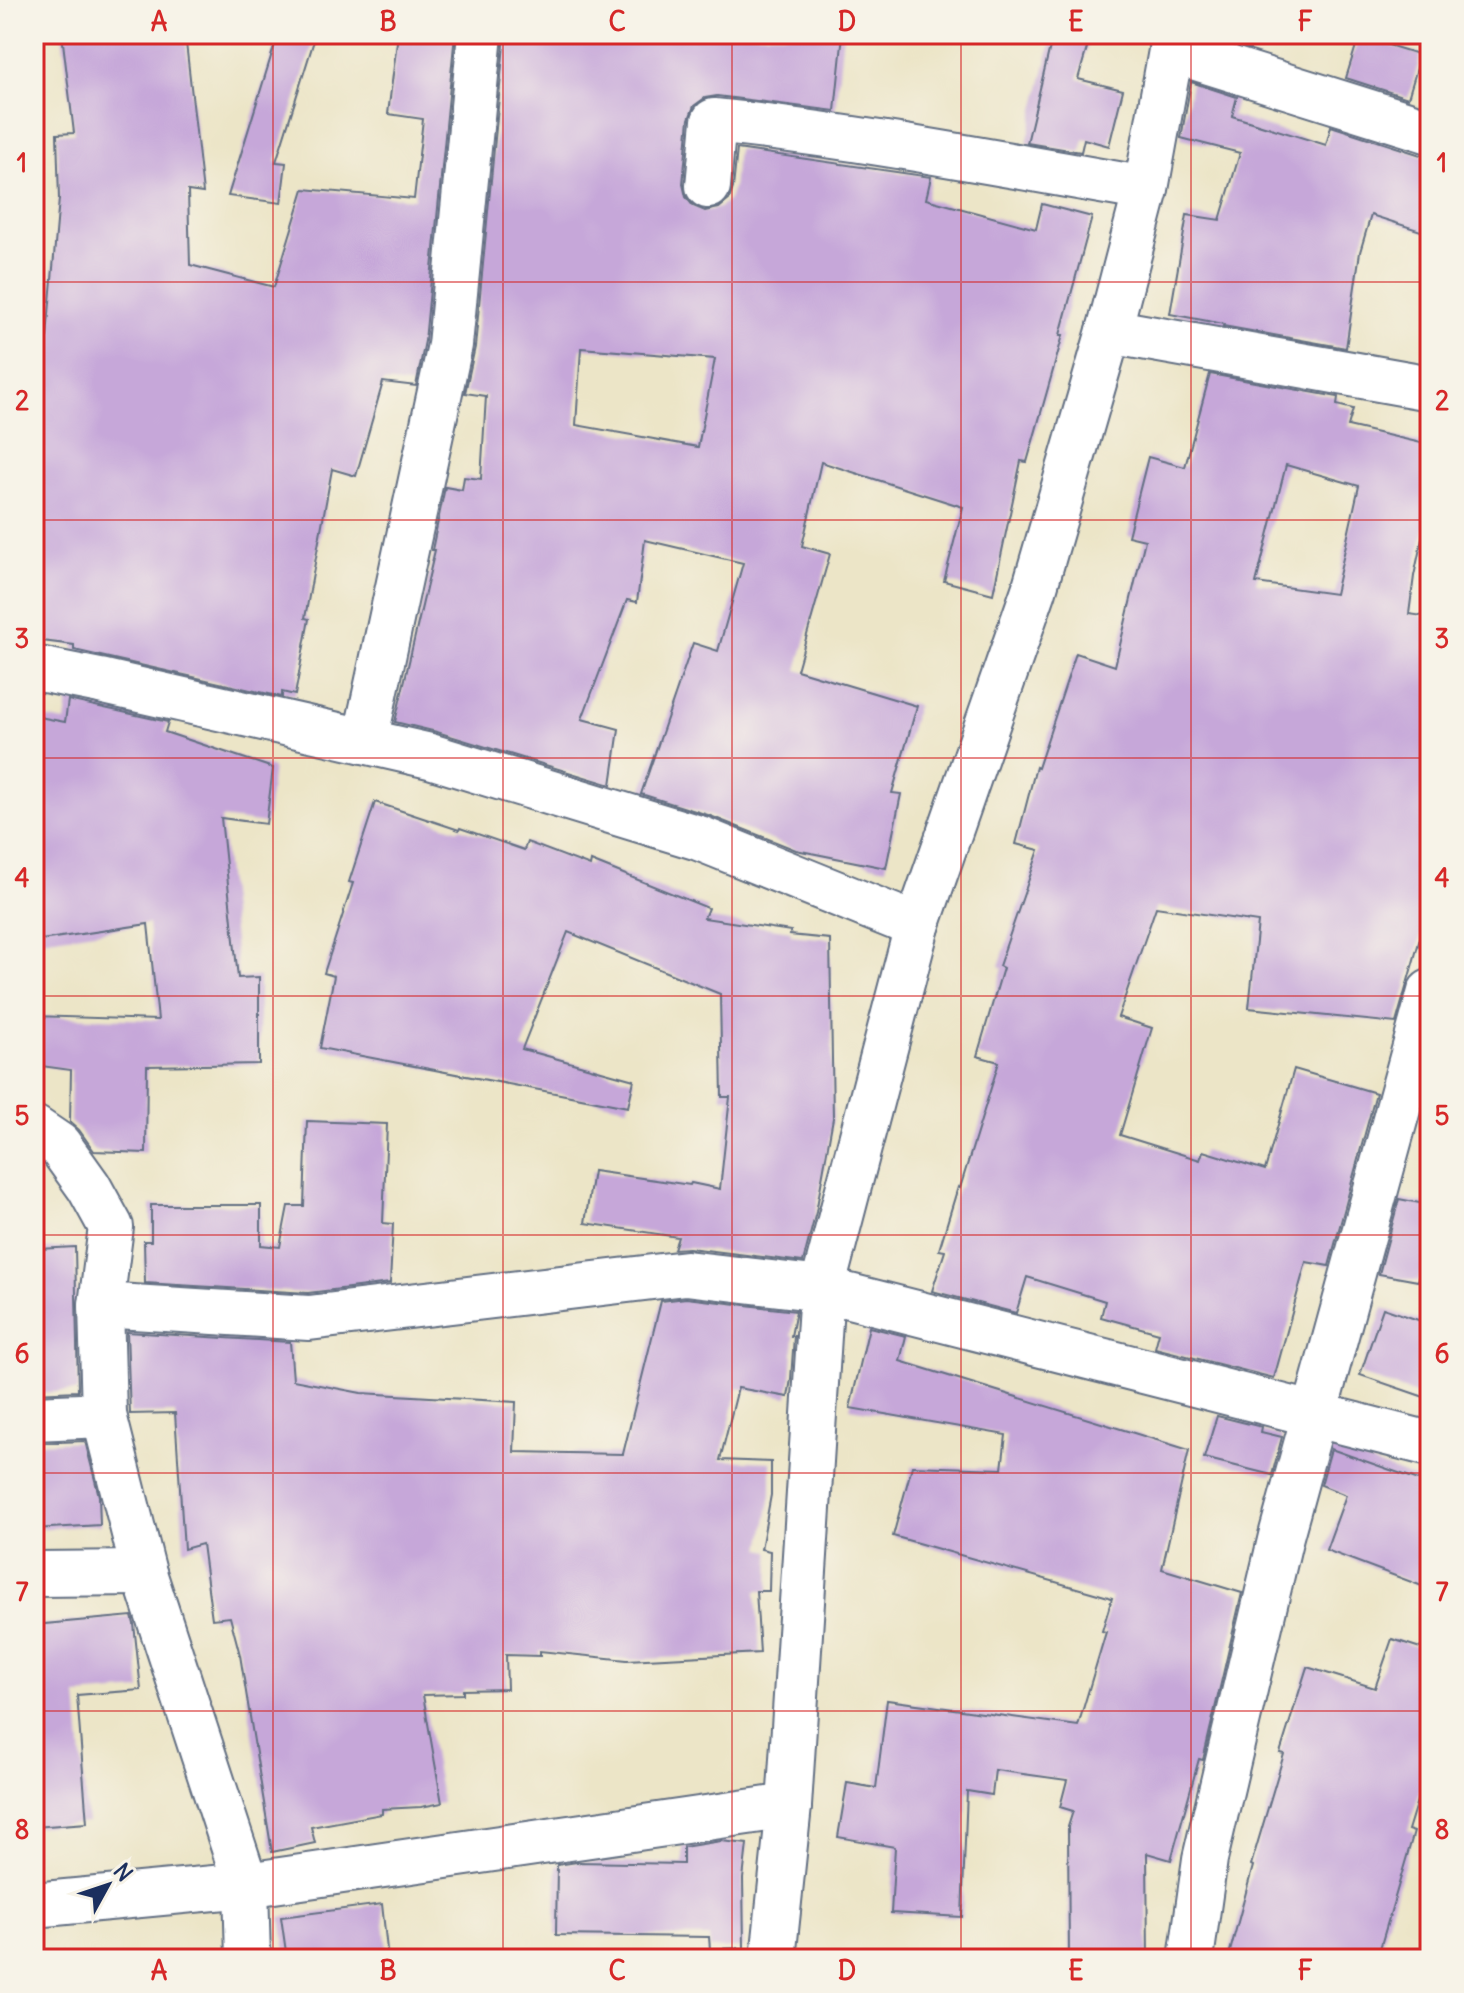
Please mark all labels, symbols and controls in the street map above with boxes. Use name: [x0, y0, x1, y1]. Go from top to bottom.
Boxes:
text: A: [151, 5, 168, 38]
text: B: [379, 5, 397, 38]
text: C: [608, 5, 626, 38]
text: D: [838, 5, 856, 38]
text: E: [1068, 5, 1084, 38]
text: F: [1298, 5, 1313, 38]
text: 1: [17, 146, 27, 179]
text: 1: [1437, 146, 1447, 179]
text: 2: [15, 384, 29, 417]
text: 2: [1435, 384, 1449, 417]
text: 3: [15, 622, 29, 655]
text: 3: [1435, 622, 1449, 655]
text: 4: [14, 861, 30, 894]
text: 4: [1434, 861, 1450, 894]
text: 5: [15, 1099, 30, 1132]
text: 5: [1435, 1099, 1450, 1132]
text: 6: [14, 1337, 30, 1370]
text: 6: [1434, 1337, 1450, 1370]
text: 7: [16, 1575, 29, 1608]
text: 7: [1436, 1575, 1449, 1608]
text: 8: [15, 1813, 29, 1846]
text: 8: [1435, 1813, 1449, 1846]
north arrow: [68, 1845, 148, 1925]
text: N: [108, 1857, 139, 1887]
text: A: [151, 1954, 168, 1987]
text: B: [379, 1954, 397, 1987]
text: C: [608, 1954, 626, 1987]
text: D: [838, 1954, 856, 1987]
text: E: [1068, 1954, 1084, 1987]
text: F: [1298, 1954, 1313, 1987]

